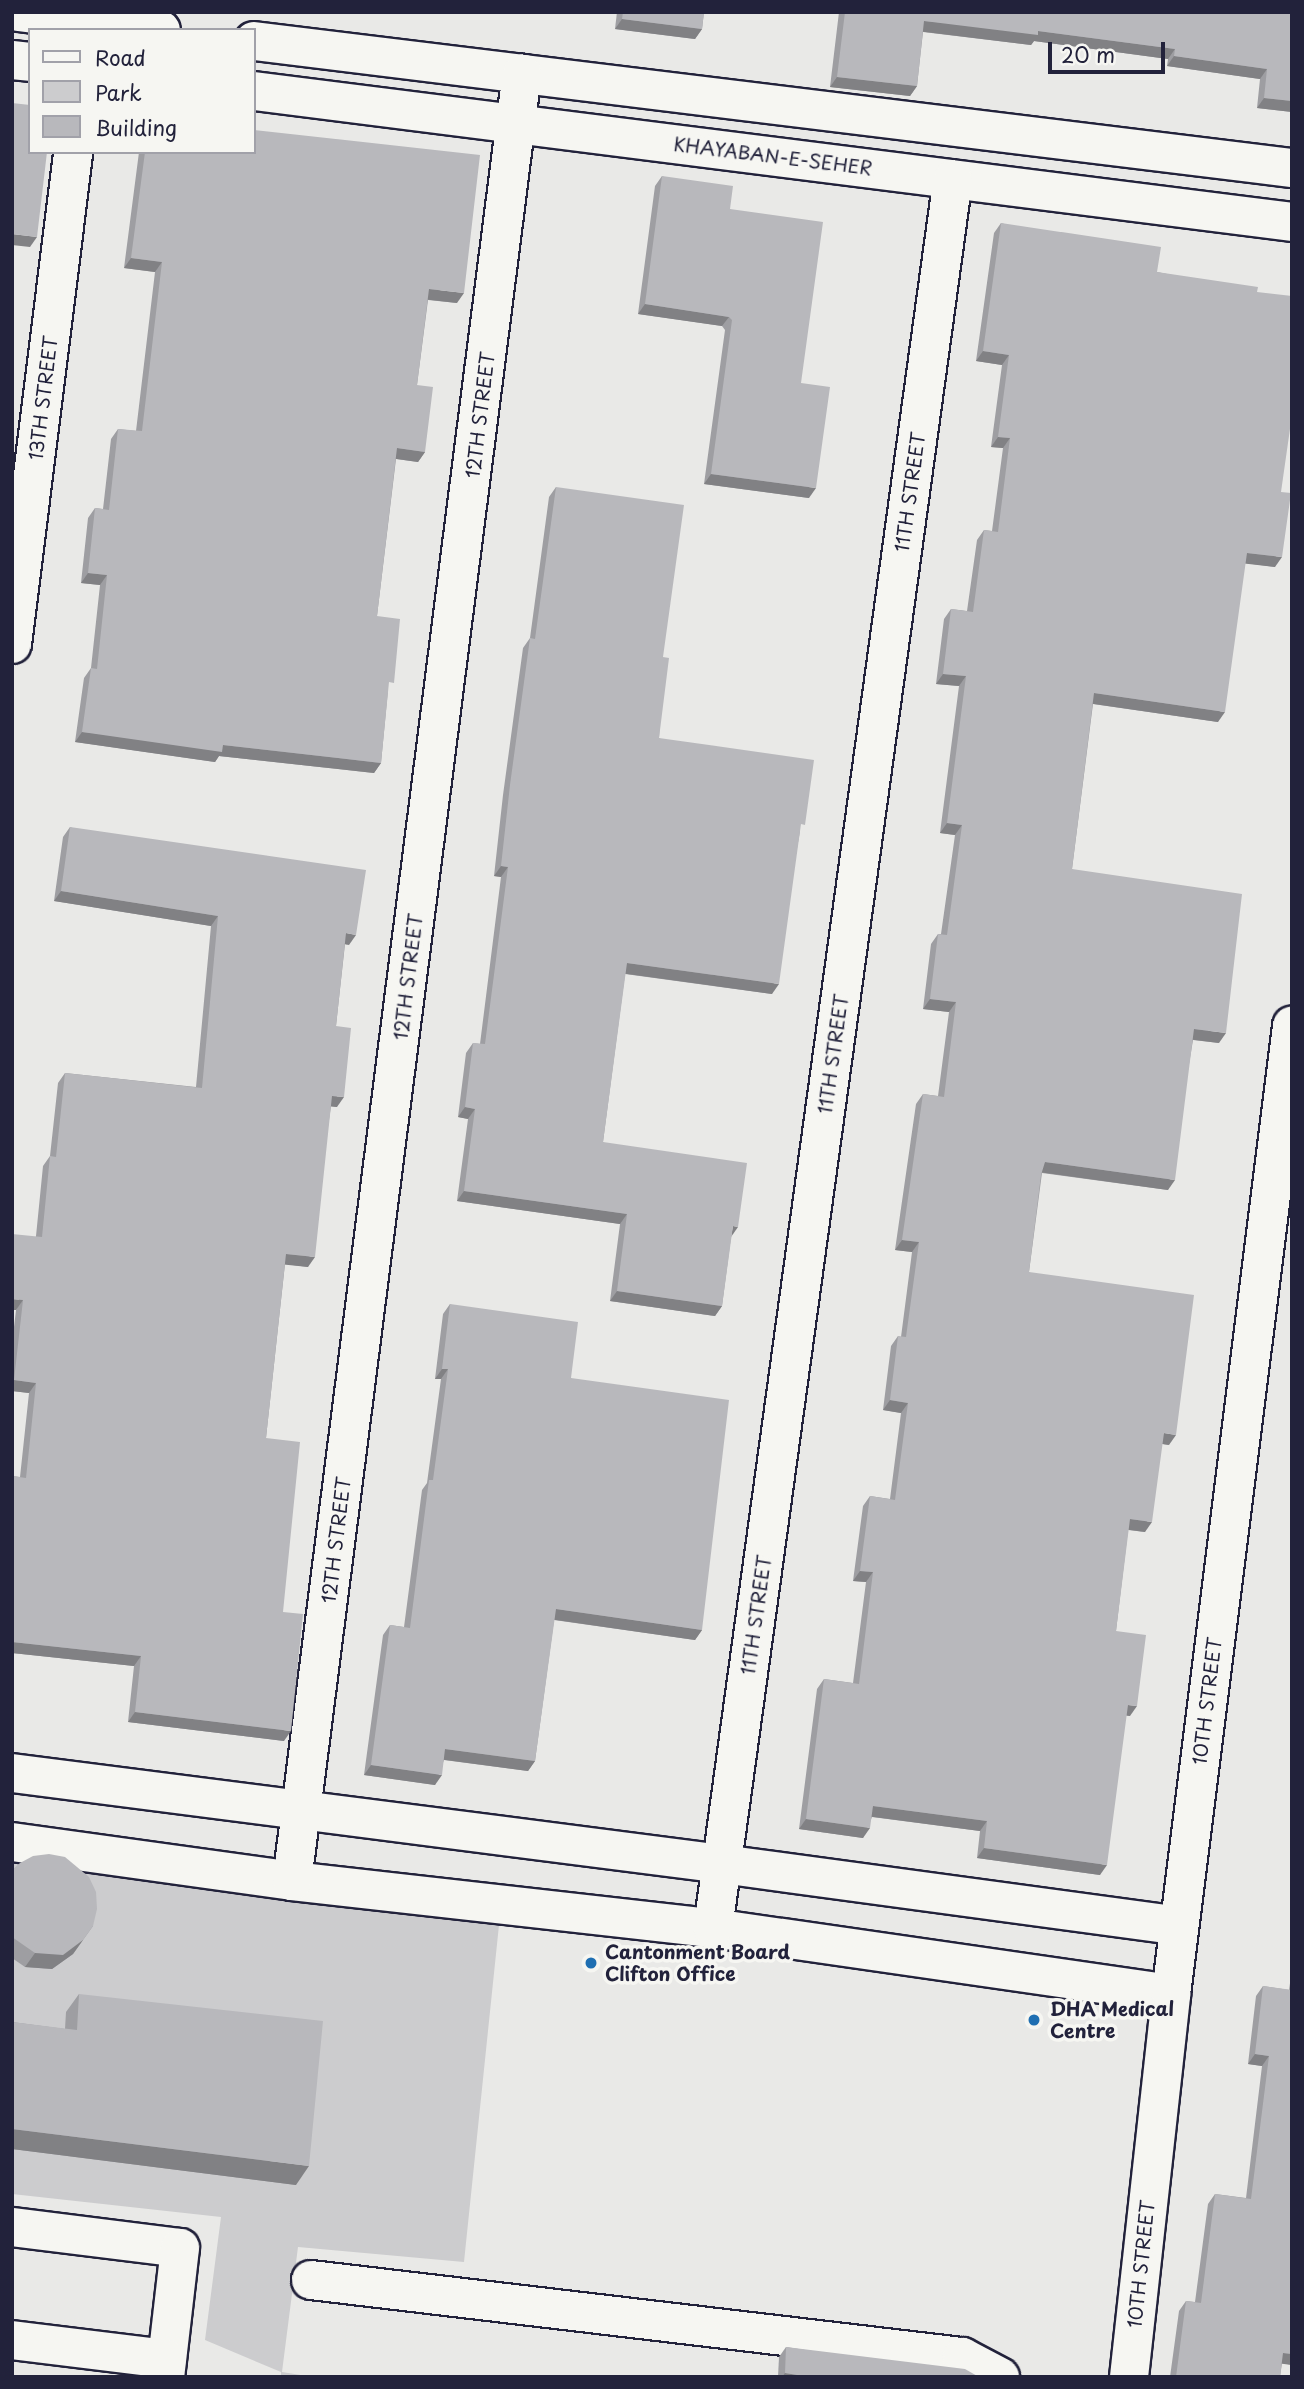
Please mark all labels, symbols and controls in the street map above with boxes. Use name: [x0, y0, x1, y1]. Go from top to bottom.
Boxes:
legend: [28, 28, 256, 154]
scale bar: [1052, 28, 1169, 72]
text: 20 m: [1061, 38, 1115, 70]
text: Road: [95, 41, 146, 73]
text: Park: [95, 76, 142, 108]
text: Building: [95, 111, 177, 143]
street label: KHAYABAN-E-SEHER: [672, 132, 874, 180]
street label: 13TH STREET: [24, 333, 62, 463]
street label: 12TH STREET: [461, 350, 499, 480]
street label: 11TH STREET: [890, 429, 930, 555]
street label: 12TH STREET: [389, 912, 427, 1042]
street label: 11TH STREET: [813, 991, 853, 1117]
street label: 12TH STREET: [317, 1475, 355, 1605]
street label: 11TH STREET: [736, 1552, 776, 1678]
street label: 10TH STREET: [1188, 1635, 1226, 1767]
place label: Cantonment Board Clifton Office: [605, 1941, 790, 1985]
marker: Cantonment Board Clifton Office: [583, 1955, 599, 1971]
place label: DHA Medical Centre: [1050, 1998, 1175, 2042]
marker: DHA Medical Centre: [1024, 2010, 1044, 2030]
street label: 10TH STREET: [1123, 2199, 1159, 2329]

